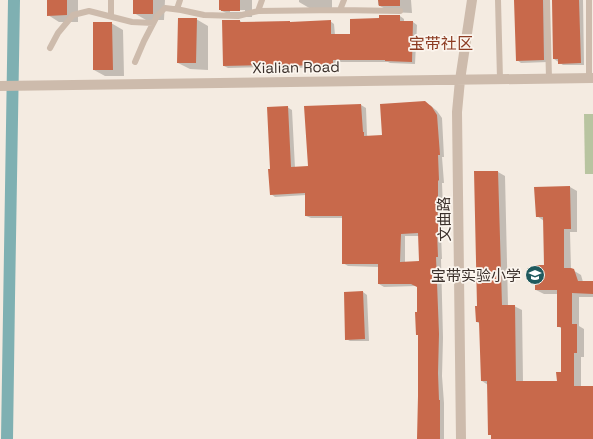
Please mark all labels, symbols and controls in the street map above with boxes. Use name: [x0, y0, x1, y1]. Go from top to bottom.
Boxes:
district label: 宝带社区: [409, 33, 473, 54]
street label: Xialian Road: [252, 57, 340, 77]
street label: 文曲路: [434, 196, 454, 242]
school or university icon: 宝带实验小学: [524, 264, 546, 286]
place label: 宝带实验小学: [431, 266, 521, 285]

